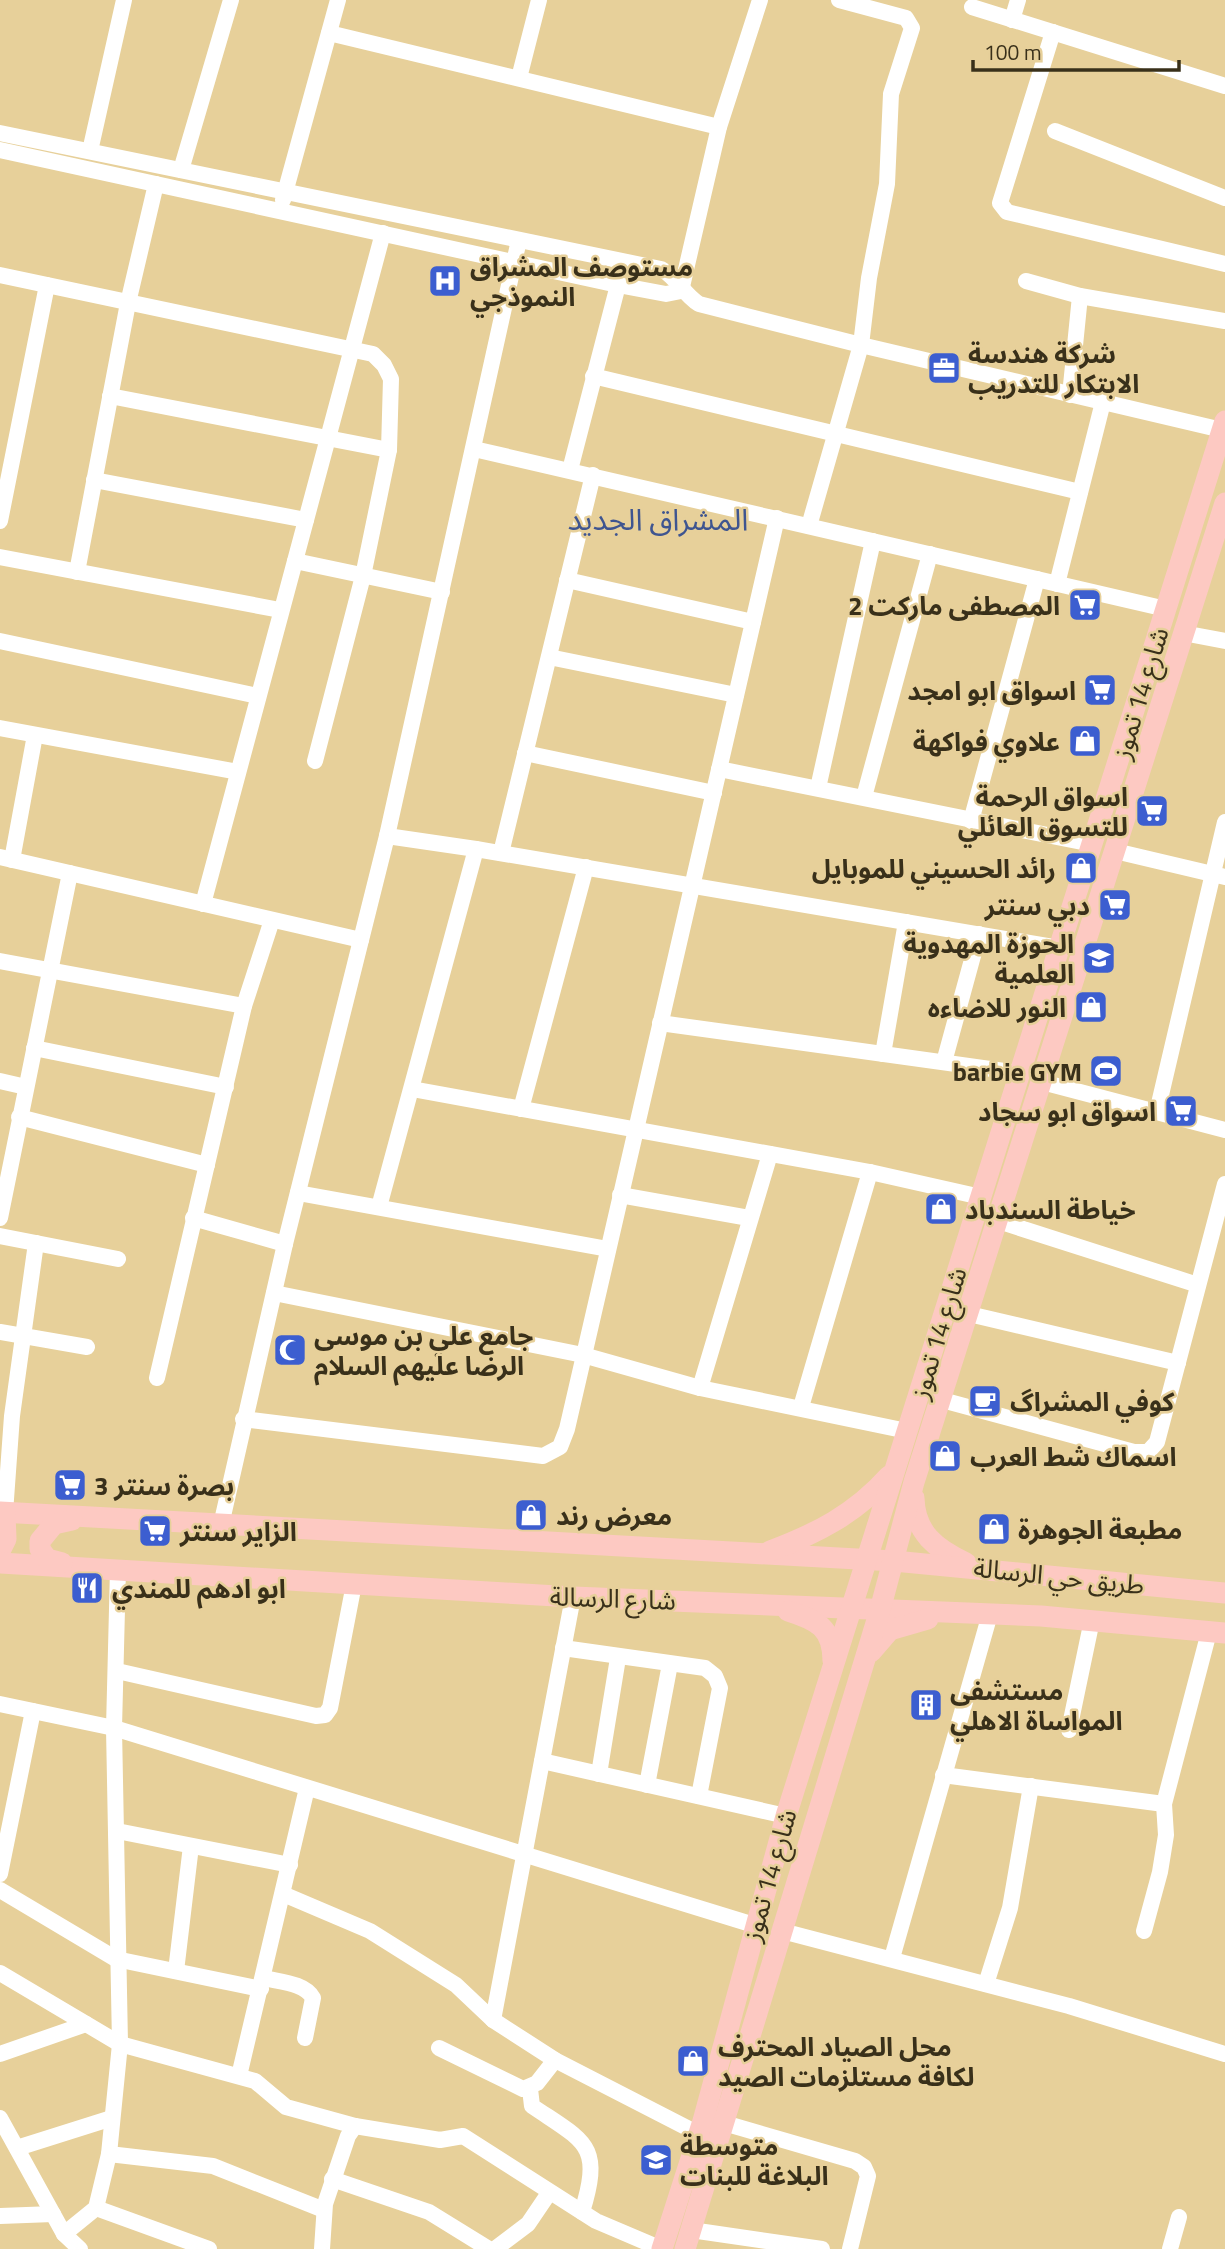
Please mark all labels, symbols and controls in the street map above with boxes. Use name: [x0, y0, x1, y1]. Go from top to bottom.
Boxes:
scale bar: [973, 28, 1180, 72]
text: 100 m: [984, 36, 1041, 68]
place label: مستوصف المشراق النموذجي: [470, 247, 693, 318]
hospital icon: مستوصف المشراق النموذجي: [426, 262, 464, 300]
place label: شركة هندسة الابتكار للتدريب: [968, 334, 1139, 403]
office icon: شركة هندسة الابتكار للتدريب: [925, 349, 963, 387]
district label: المشراق الجديد: [568, 496, 748, 542]
place label: المصطفى ماركت 2: [848, 586, 1060, 625]
supermarket icon: المصطفى ماركت 2: [1066, 586, 1104, 624]
street label: شارع 14 تموز: [1101, 622, 1179, 765]
place label: اسواق ابو امجد: [907, 671, 1076, 710]
supermarket icon: اسواق ابو امجد: [1081, 671, 1119, 709]
place label: علاوي فواكهة: [913, 722, 1060, 763]
shop icon: علاوي فواكهة: [1066, 722, 1104, 760]
place label: اسواق الرحمة للتسوق العائلي: [958, 777, 1128, 848]
supermarket icon: اسواق الرحمة للتسوق العائلي: [1133, 792, 1171, 830]
place label: رائد الحسيني للموبايل: [812, 849, 1056, 890]
shop icon: رائد الحسيني للموبايل: [1062, 849, 1100, 887]
place label: دبي سنتر: [984, 886, 1090, 927]
supermarket icon: دبي سنتر: [1096, 886, 1134, 924]
place label: الحوزة المهدوية العلمية: [904, 924, 1074, 993]
school or university icon: الحوزة المهدوية العلمية: [1080, 939, 1118, 977]
place label: النور للاضاءه: [928, 988, 1066, 1027]
shop icon: النور للاضاءه: [1072, 988, 1110, 1026]
place label: barbie GYM: [953, 1052, 1082, 1091]
sports icon: barbie GYM: [1087, 1052, 1125, 1090]
place label: اسواق ابو سجاد: [978, 1092, 1156, 1131]
supermarket icon: اسواق ابو سجاد: [1162, 1092, 1200, 1130]
shop icon: خياطة السندباد: [922, 1190, 960, 1228]
place label: خياطة السندباد: [965, 1190, 1136, 1229]
street label: شارع 14 تموز: [899, 1262, 977, 1405]
place label: جامع علي بن موسى الرضا عليهم السلام: [314, 1316, 533, 1386]
mosque icon: جامع علي بن موسى الرضا عليهم السلام: [271, 1331, 309, 1369]
cafe icon: كوفي المشراگ: [966, 1382, 1004, 1420]
place label: كوفي المشراگ: [1010, 1382, 1176, 1423]
shop icon: اسماك شط العرب: [926, 1437, 964, 1475]
place label: اسماك شط العرب: [970, 1437, 1177, 1476]
supermarket icon: بصرة سنتر 3: [51, 1466, 89, 1504]
place label: بصرة سنتر 3: [94, 1466, 234, 1505]
shop icon: معرض رند: [512, 1496, 550, 1534]
place label: معرض رند: [556, 1496, 672, 1535]
shop icon: مطبعة الجوهرة: [975, 1510, 1013, 1548]
place label: مطبعة الجوهرة: [1018, 1510, 1182, 1549]
supermarket icon: الزاير سنتر: [136, 1512, 174, 1550]
place label: الزاير سنتر: [179, 1512, 297, 1551]
street label: طريق حي الرسالة: [972, 1548, 1146, 1605]
restaurant icon: ابو ادهم للمندي: [68, 1569, 106, 1607]
place label: ابو ادهم للمندي: [112, 1569, 286, 1610]
street label: شارع الرسالة: [549, 1576, 677, 1620]
place label: مستشفى المواساة اﻻهلي: [950, 1671, 1123, 1742]
building icon: مستشفى المواساة اﻻهلي: [907, 1686, 945, 1724]
street label: شارع 14 تموز: [731, 1804, 806, 1947]
place label: محل الصياد المحترف لكافة مستلزمات الصيد: [718, 2027, 975, 2096]
shop icon: محل الصياد المحترف لكافة مستلزمات الصيد: [674, 2042, 712, 2080]
place label: متوسطة البلاغة للبنات: [680, 2126, 829, 2195]
school or university icon: متوسطة البلاغة للبنات: [637, 2141, 675, 2179]

